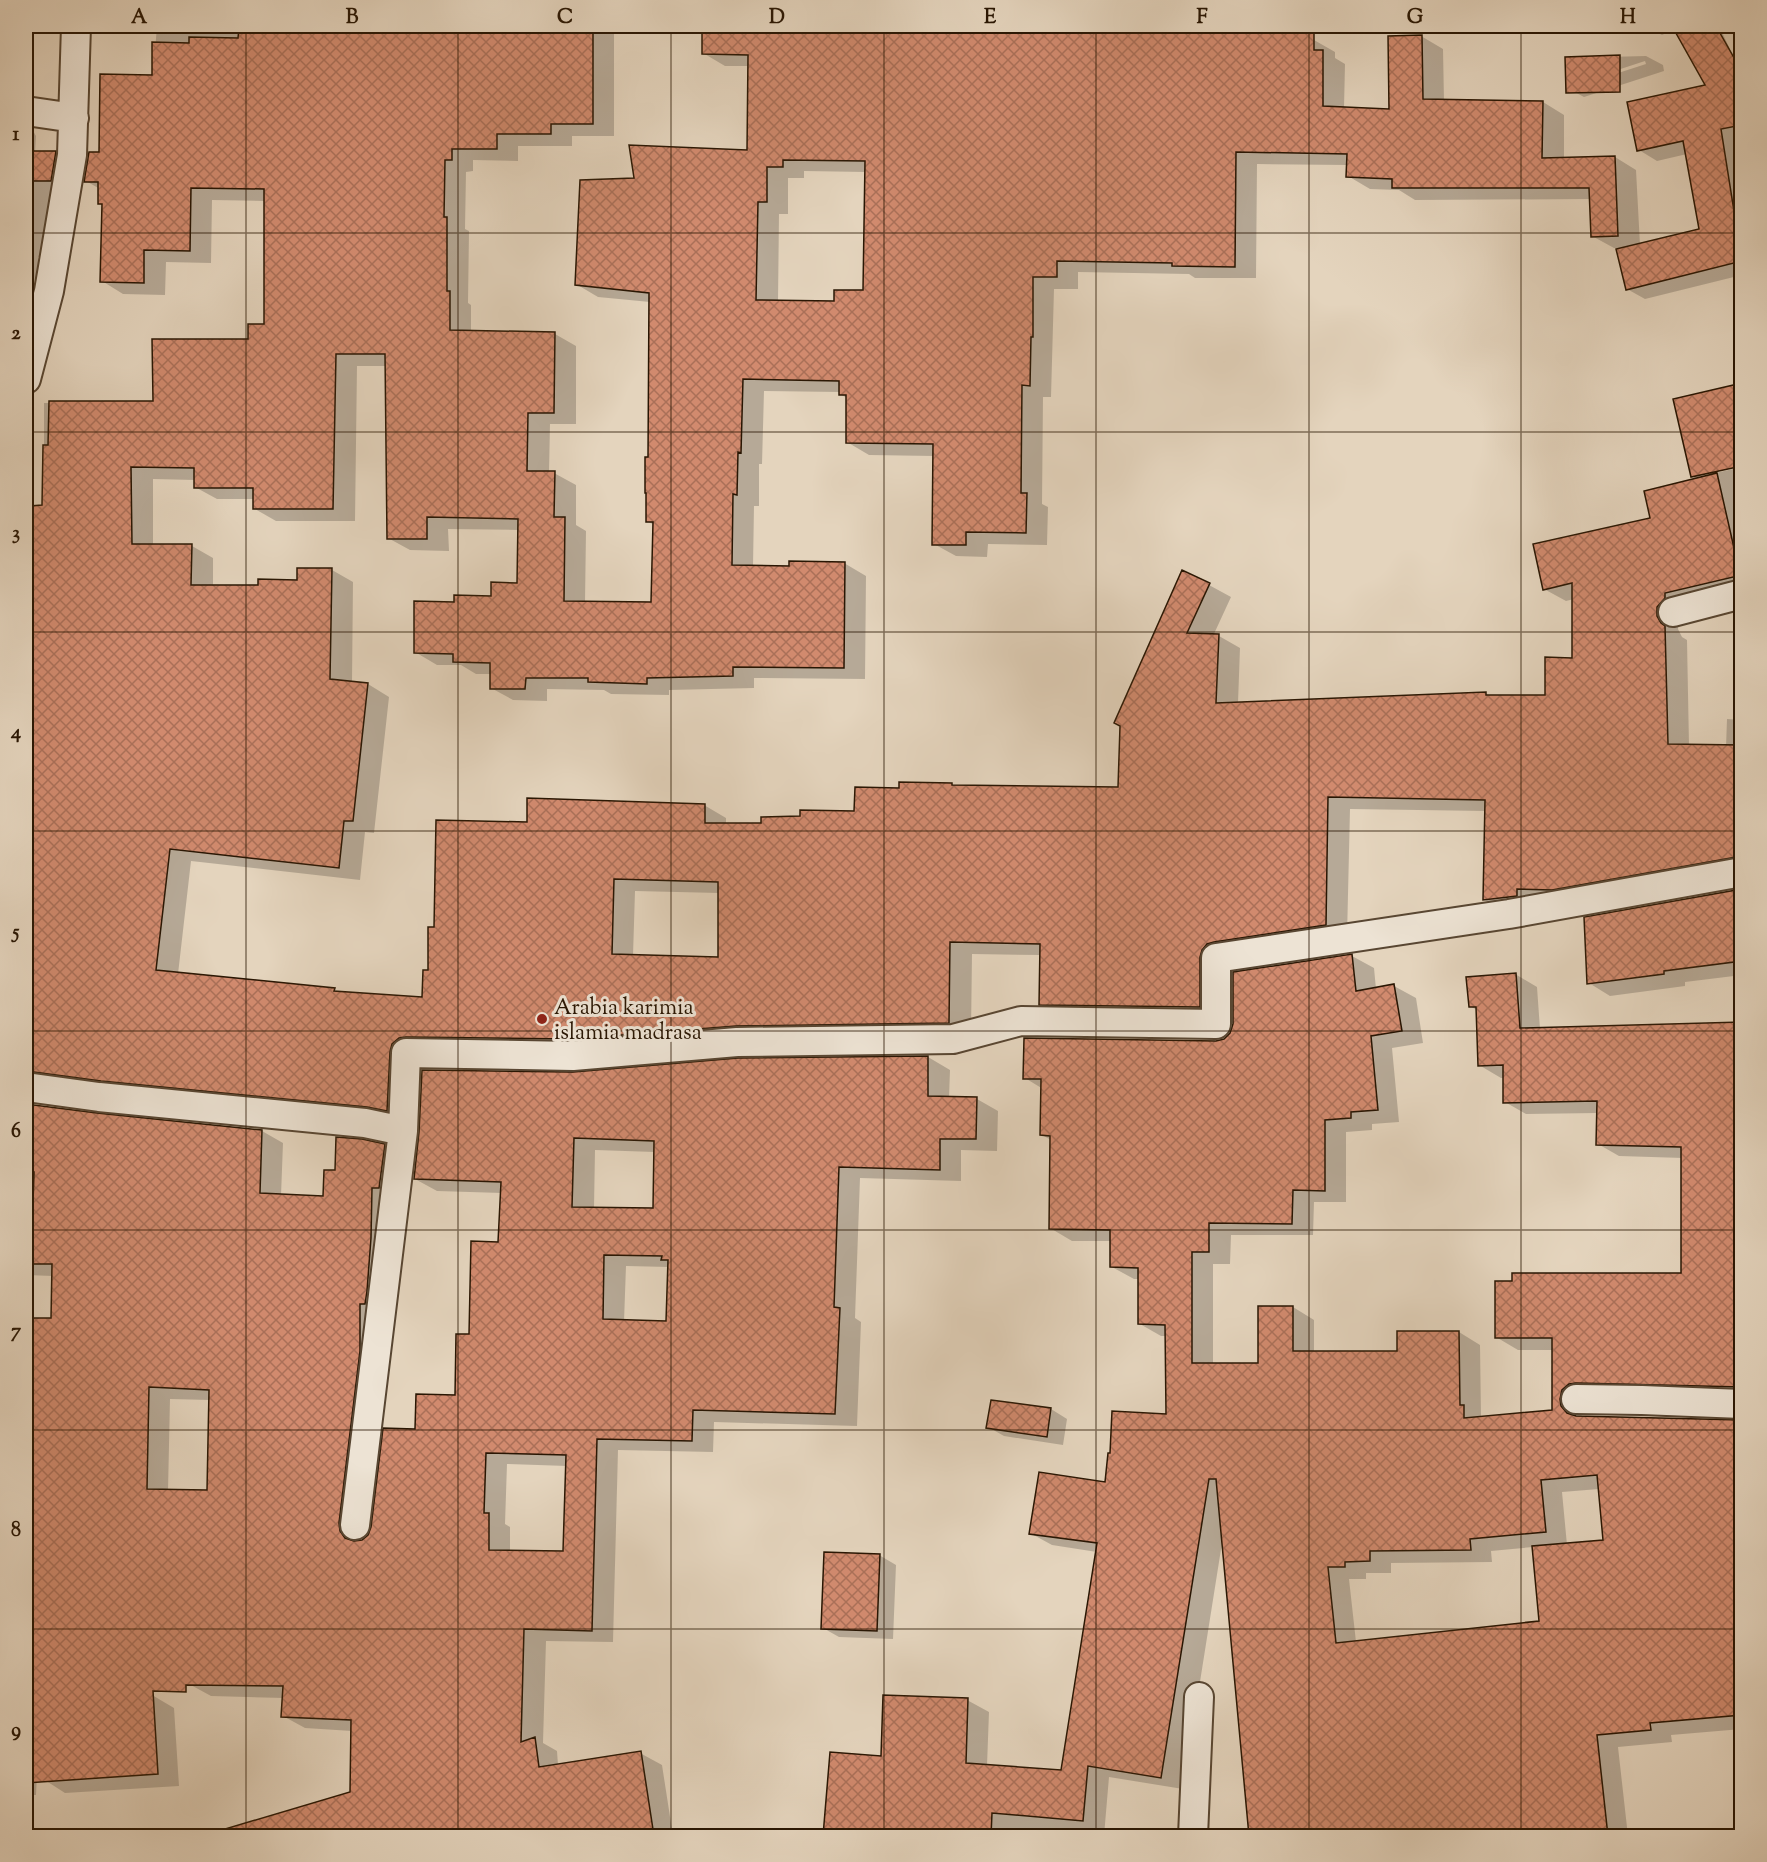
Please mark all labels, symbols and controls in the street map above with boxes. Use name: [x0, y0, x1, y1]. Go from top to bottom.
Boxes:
text: A: [131, 4, 148, 33]
text: B: [346, 4, 359, 33]
text: C: [557, 4, 573, 33]
text: D: [769, 4, 785, 33]
text: E: [984, 4, 997, 33]
text: F: [1196, 4, 1208, 33]
text: G: [1407, 4, 1424, 33]
text: H: [1620, 4, 1636, 33]
text: 1: [13, 121, 20, 150]
text: 2: [11, 320, 21, 349]
text: 3: [12, 520, 20, 549]
text: 4: [10, 719, 21, 748]
text: 5: [11, 919, 20, 948]
place label: Arabia karimia islamia madrasa: [554, 993, 702, 1050]
marker: Arabia karimia islamia madrasa: [535, 1012, 549, 1026]
text: 6: [11, 1118, 21, 1147]
text: 7: [11, 1318, 22, 1347]
text: 8: [11, 1517, 21, 1546]
text: 9: [11, 1717, 21, 1746]

